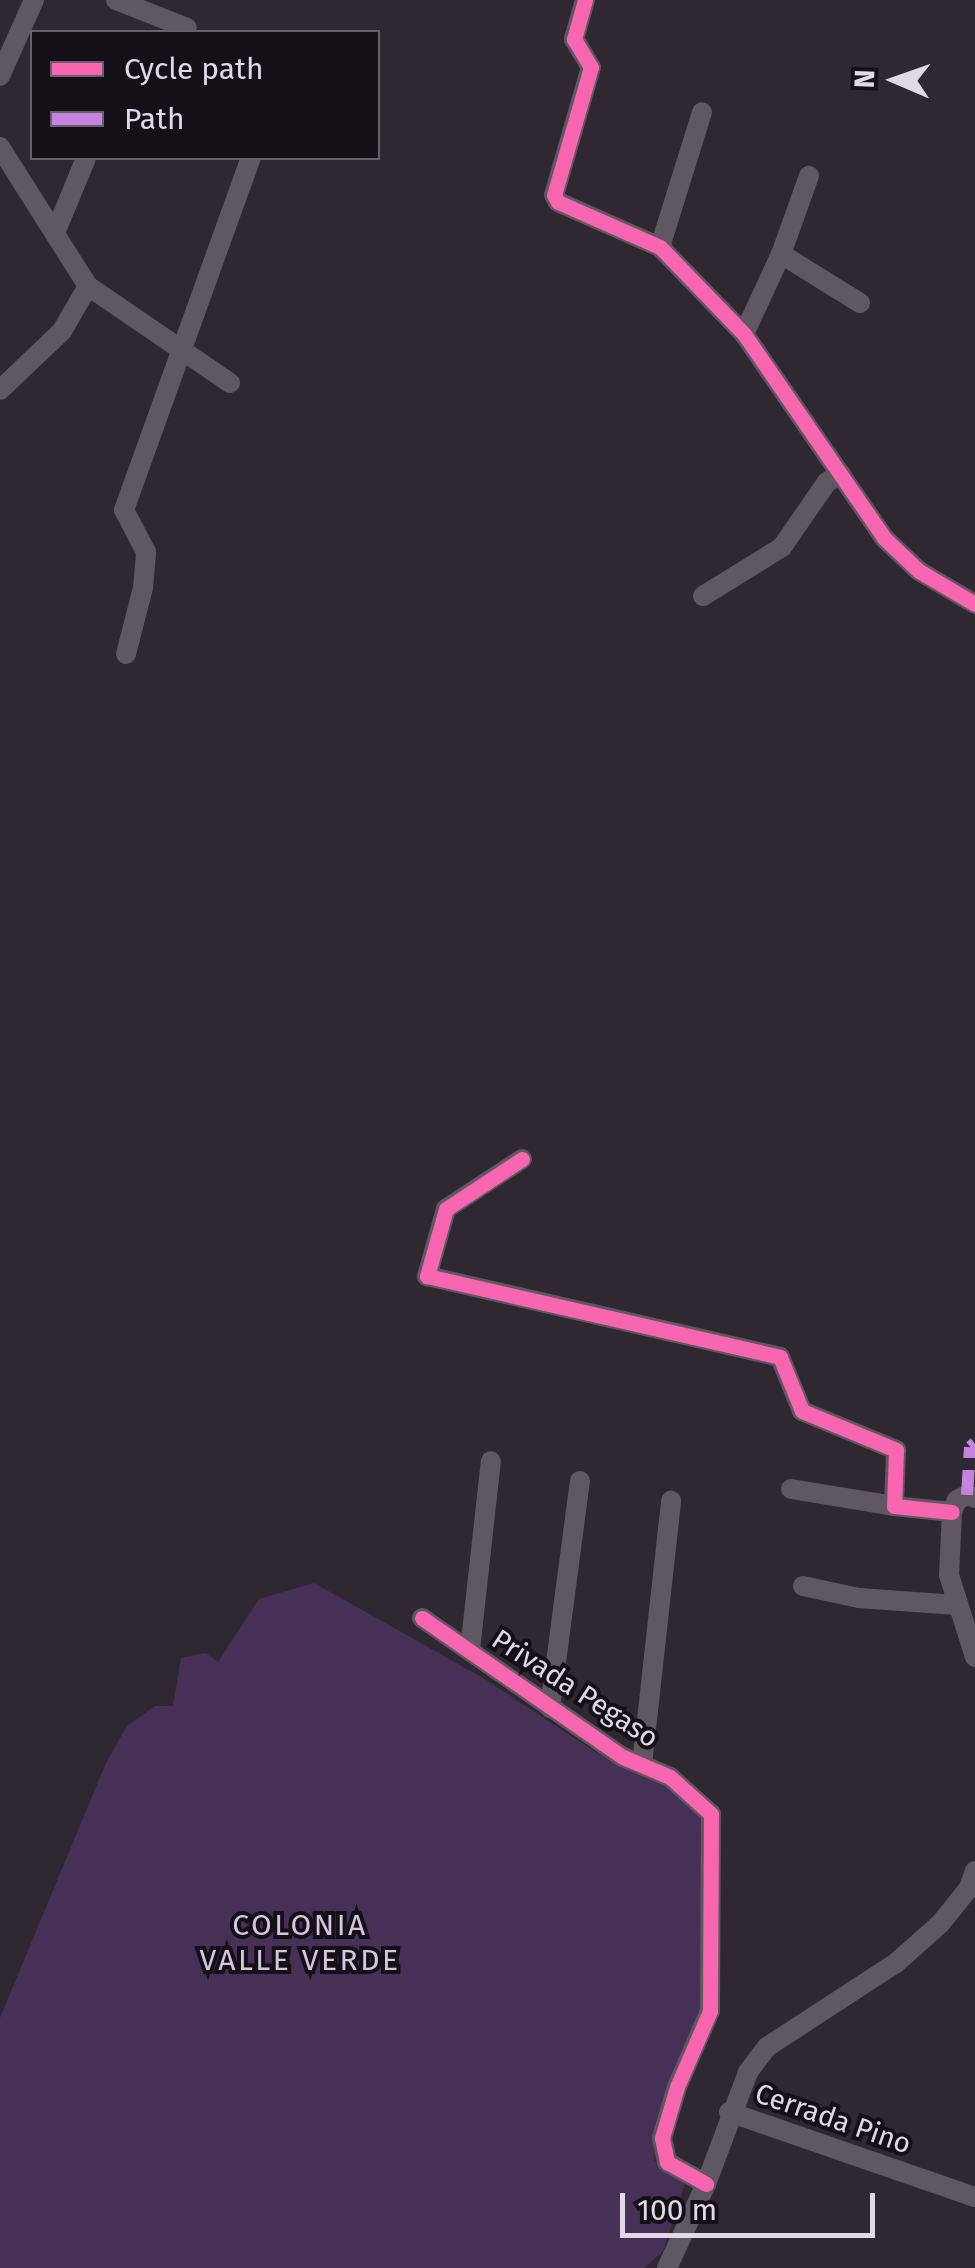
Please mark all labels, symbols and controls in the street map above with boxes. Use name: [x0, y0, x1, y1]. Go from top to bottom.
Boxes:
legend: [30, 30, 380, 160]
north arrow: [845, 30, 945, 130]
text: Cycle path: [124, 51, 263, 87]
text: N: [848, 69, 881, 89]
text: Path: [124, 101, 185, 137]
street label: Privada Pegaso: [486, 1623, 664, 1755]
district label: COLONIA VALLE VERDE: [199, 1907, 401, 1978]
street label: Cerrada Pino: [751, 2077, 915, 2161]
scale bar: [625, 2173, 880, 2235]
text: 100 m: [637, 2192, 717, 2228]

